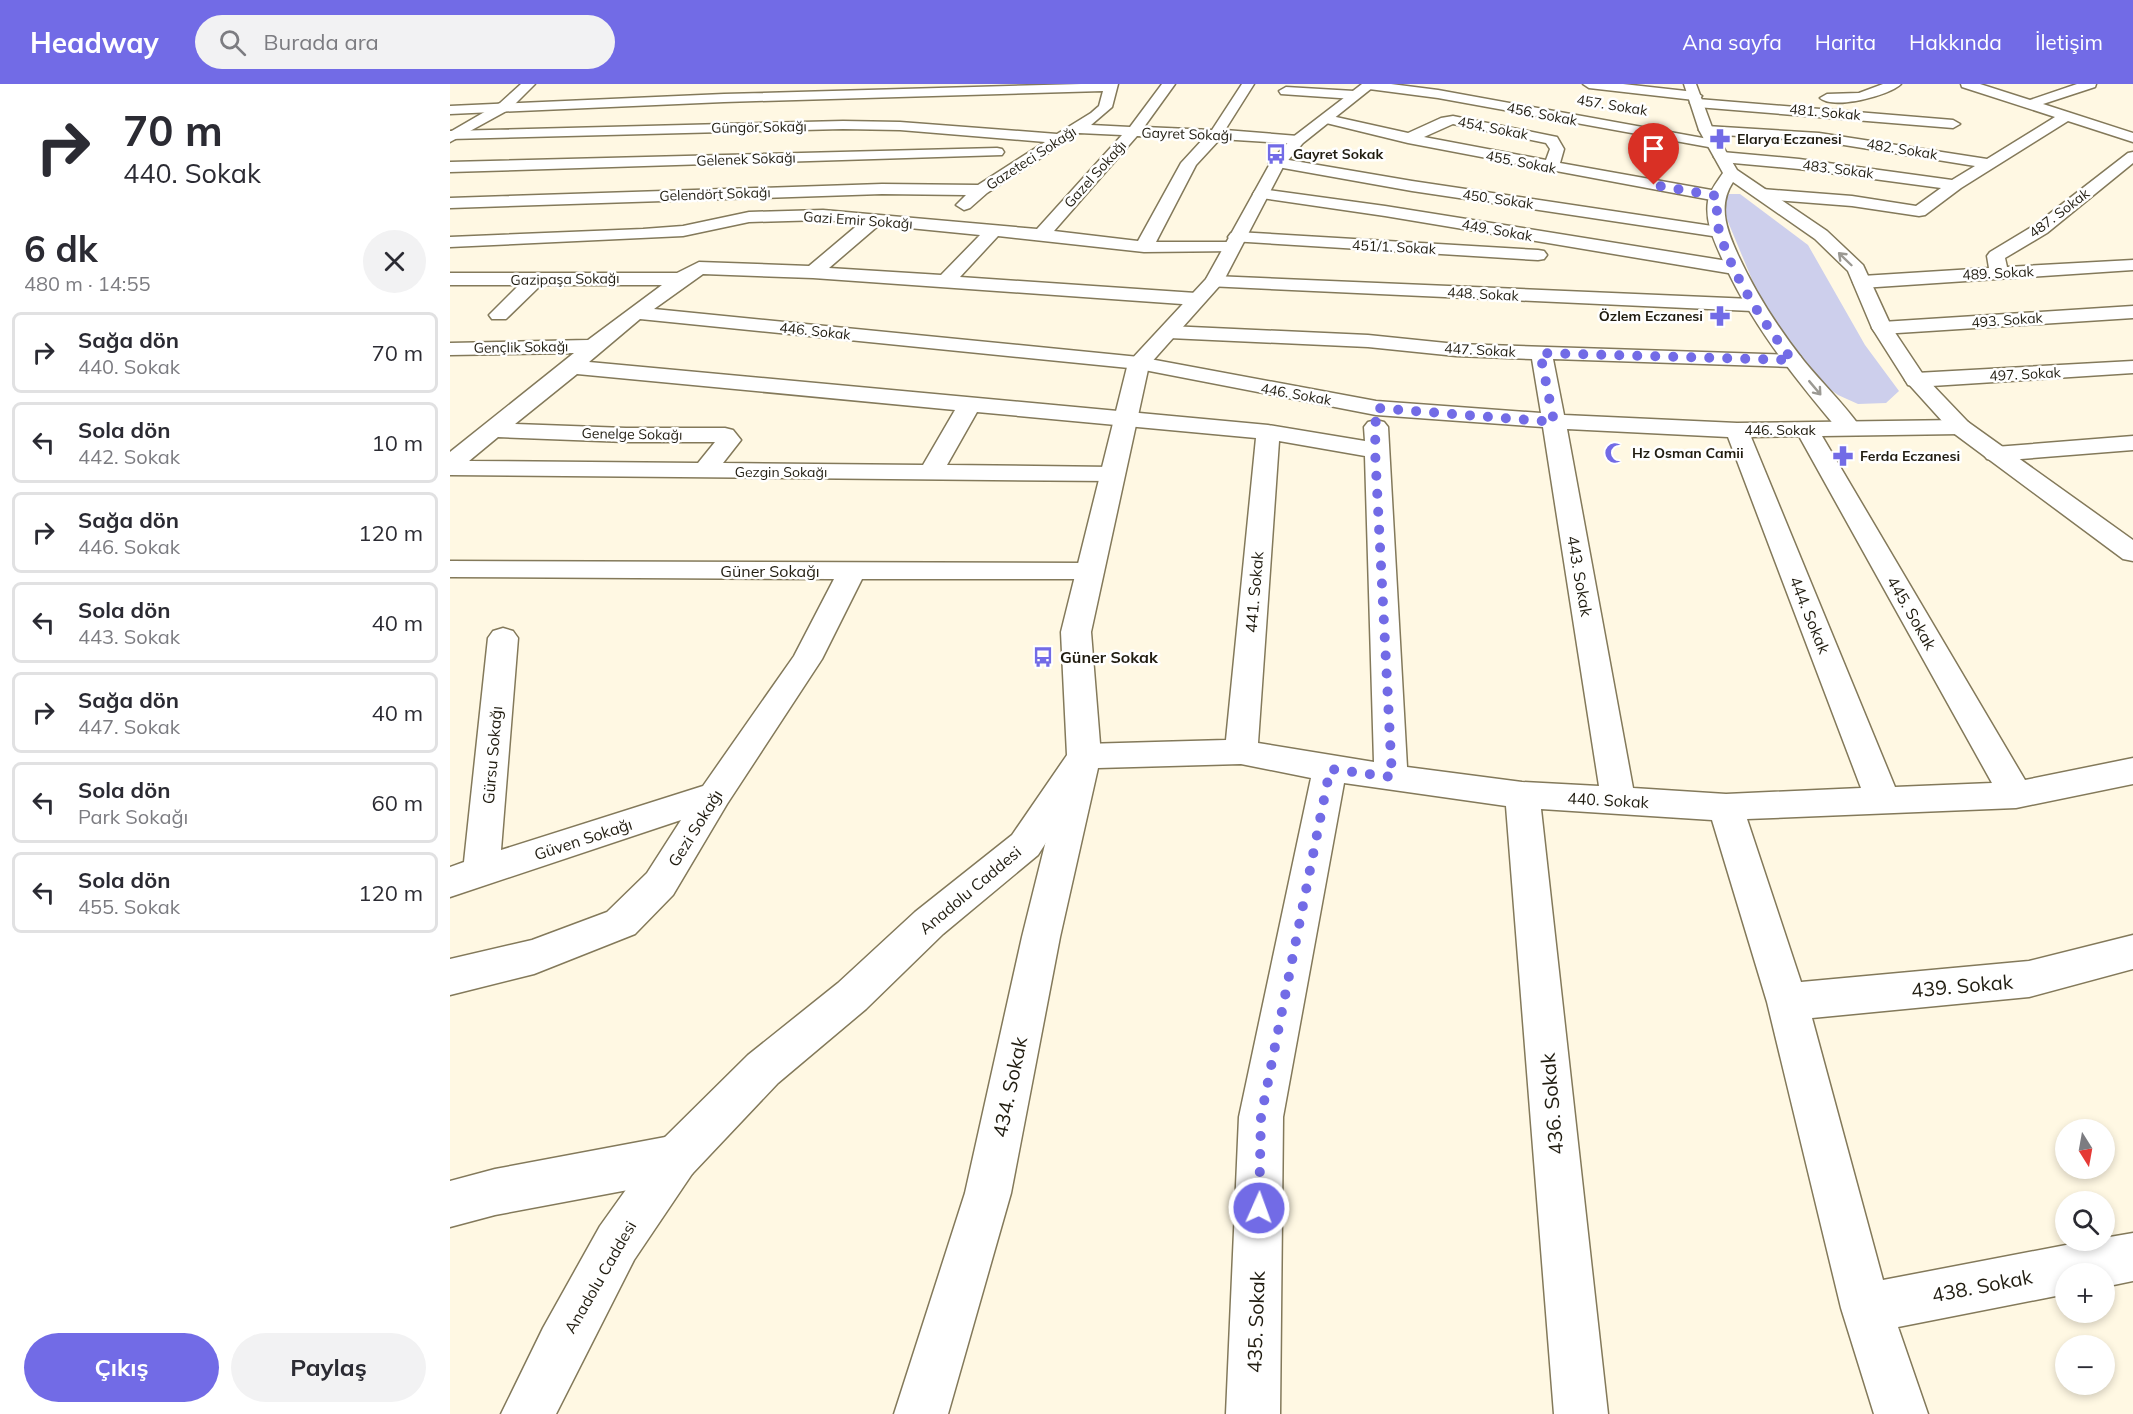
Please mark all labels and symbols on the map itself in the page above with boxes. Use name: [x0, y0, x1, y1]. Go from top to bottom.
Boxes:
street label: 457. Sokak: [1575, 91, 1650, 120]
street label: 456. Sokak: [1505, 98, 1580, 130]
street label: 481. Sokak: [1789, 100, 1862, 124]
street label: 454. Sokak: [1456, 112, 1531, 144]
street label: Güngör Sokağı: [711, 117, 807, 137]
street label: Gazeteci Sokağı: [983, 122, 1079, 194]
street label: Gayret Sokağı: [1141, 123, 1233, 145]
pin: [1628, 123, 1679, 185]
pharmacy icon: Elarya Eczanesi: [1708, 127, 1732, 151]
place label: Elarya Eczanesi: [1737, 130, 1842, 148]
street label: 482. Sokak: [1865, 135, 1940, 164]
street label: Gazel Sokağı: [1060, 137, 1130, 211]
bus stop icon: Gayret Sokak: [1264, 142, 1288, 166]
place label: Gayret Sokak: [1293, 145, 1383, 163]
street label: 455. Sokak: [1484, 146, 1559, 178]
street label: Gelenek Sokağı: [696, 148, 796, 170]
street label: 483. Sokak: [1801, 156, 1875, 182]
street label: Gelendört Sokağı: [659, 183, 771, 205]
street label: 487. Sokak: [2025, 184, 2094, 242]
street label: 450. Sokak: [1461, 185, 1535, 213]
street label: Gazi Emir Sokağı: [803, 207, 913, 233]
street label: 449. Sokak: [1460, 215, 1535, 245]
street label: 451/1. Sokak: [1352, 236, 1437, 258]
one-way arrow: [1838, 252, 1853, 266]
street label: 489. Sokak: [1962, 262, 2035, 284]
street label: Gazipaşa Sokağı: [510, 269, 620, 289]
street label: 448. Sokak: [1447, 283, 1520, 305]
pharmacy icon: Özlem Eczanesi: [1708, 304, 1732, 328]
place label: Özlem Eczanesi: [1599, 307, 1703, 325]
street label: 493. Sokak: [1971, 308, 2044, 331]
street label: 446. Sokak: [778, 318, 852, 344]
street label: Gençlik Sokağı: [473, 337, 569, 357]
street label: 447. Sokak: [1444, 339, 1517, 361]
street label: 497. Sokak: [1989, 363, 2062, 385]
street label: 446. Sokak: [1259, 379, 1334, 409]
one-way arrow: [1808, 380, 1822, 395]
street label: 446. Sokak: [1744, 421, 1817, 439]
street label: Genelge Sokağı: [581, 424, 683, 444]
mosque icon: Hz Osman Camii: [1603, 441, 1627, 465]
place label: Hz Osman Camii: [1632, 444, 1744, 462]
pharmacy icon: Ferda Eczanesi: [1831, 444, 1855, 468]
place label: Ferda Eczanesi: [1860, 447, 1960, 465]
street label: Gezgin Sokağı: [735, 463, 827, 481]
street label: 443. Sokak: [1563, 534, 1597, 619]
street label: 441. Sokak: [1240, 550, 1268, 634]
street label: Güner Sokağı: [720, 561, 820, 581]
street label: 444. Sokak: [1785, 573, 1835, 657]
street label: 445. Sokak: [1883, 573, 1941, 654]
bus stop icon: Güner Sokak: [1031, 645, 1055, 669]
place label: Güner Sokak: [1060, 647, 1159, 667]
street label: Gürsu Sokağı: [478, 705, 506, 805]
street label: Gezi Sokağı: [663, 786, 727, 870]
street label: 440. Sokak: [1567, 788, 1650, 812]
street label: Güven Sokağı: [531, 814, 635, 864]
street label: Anadolu Caddesi: [915, 842, 1025, 938]
street label: 439. Sokak: [1910, 969, 2015, 1002]
street label: 434. Sokak: [987, 1034, 1033, 1139]
street label: 436. Sokak: [1535, 1051, 1568, 1156]
north arrow: [2055, 1119, 2115, 1179]
position arrow: [1227, 1176, 1291, 1240]
street label: Anadolu Caddesi: [560, 1217, 640, 1337]
street label: 438. Sokak: [1929, 1263, 2035, 1308]
street label: 435. Sokak: [1241, 1270, 1270, 1373]

